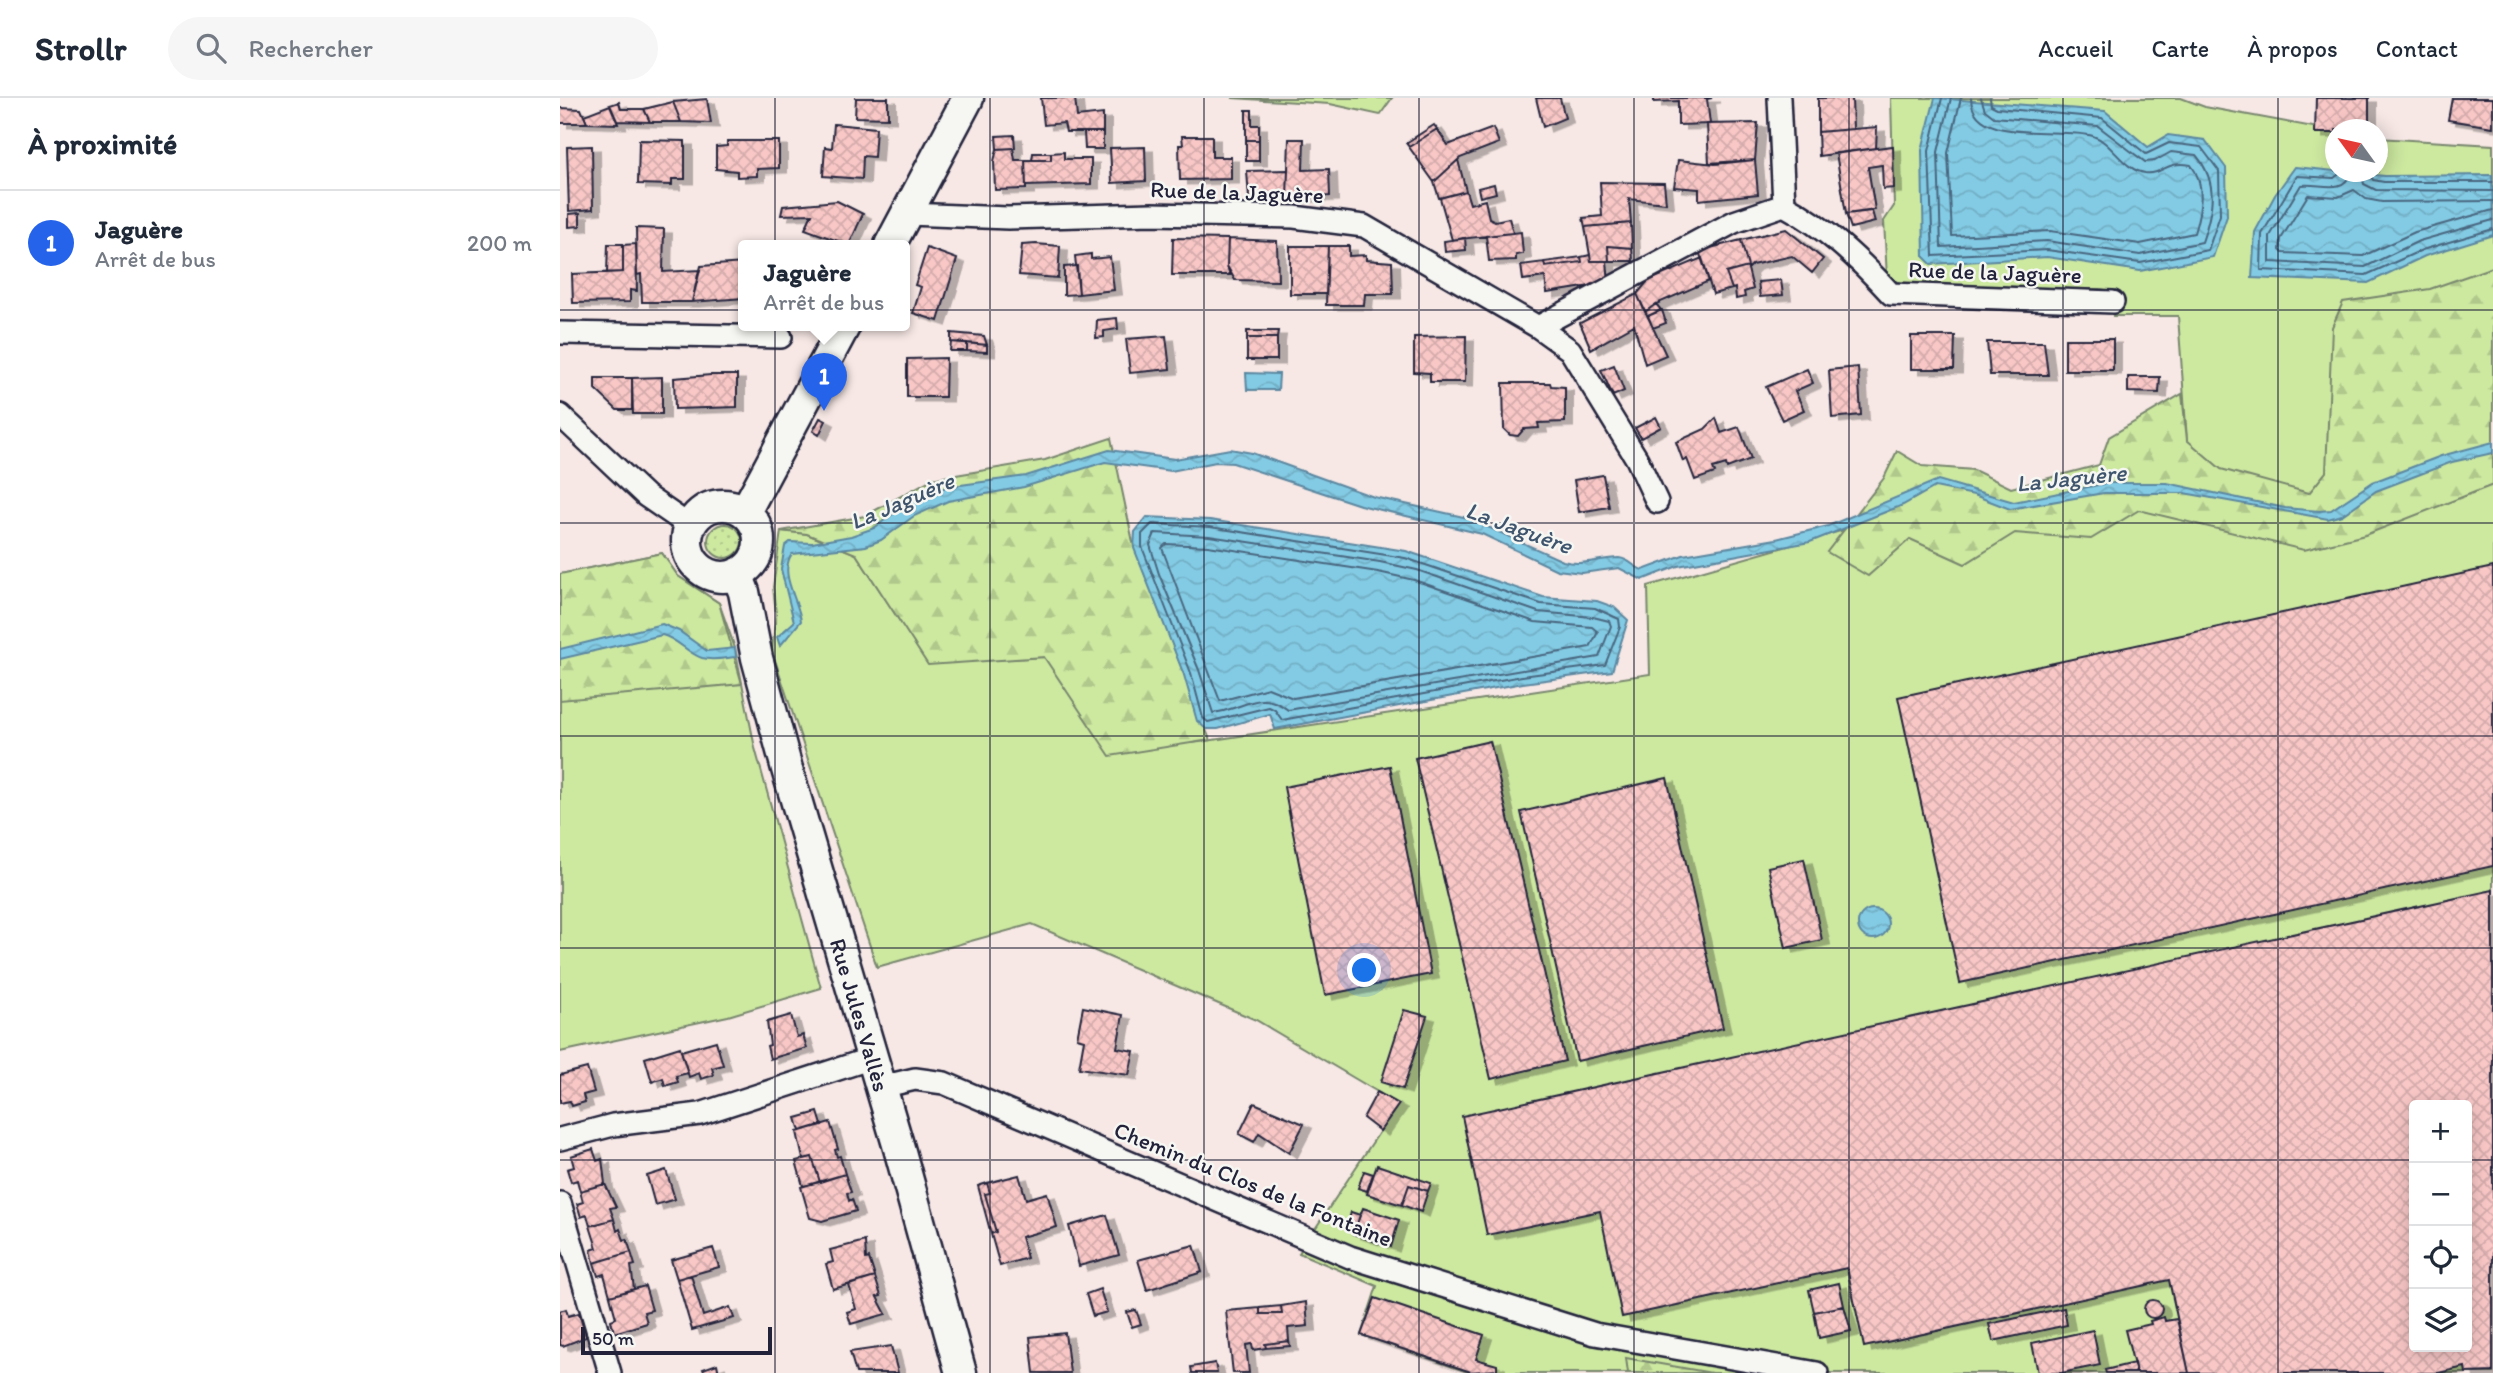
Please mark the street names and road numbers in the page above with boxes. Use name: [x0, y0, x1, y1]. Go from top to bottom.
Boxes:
street label: Rue de la Jaguère: [1150, 175, 1324, 209]
street label: Rue de la Jaguère: [1908, 255, 2082, 289]
street label: Rue Jules Vallès: [824, 935, 896, 1095]
street label: Chemin du Clos de la Fontaine: [1110, 1115, 1396, 1253]

